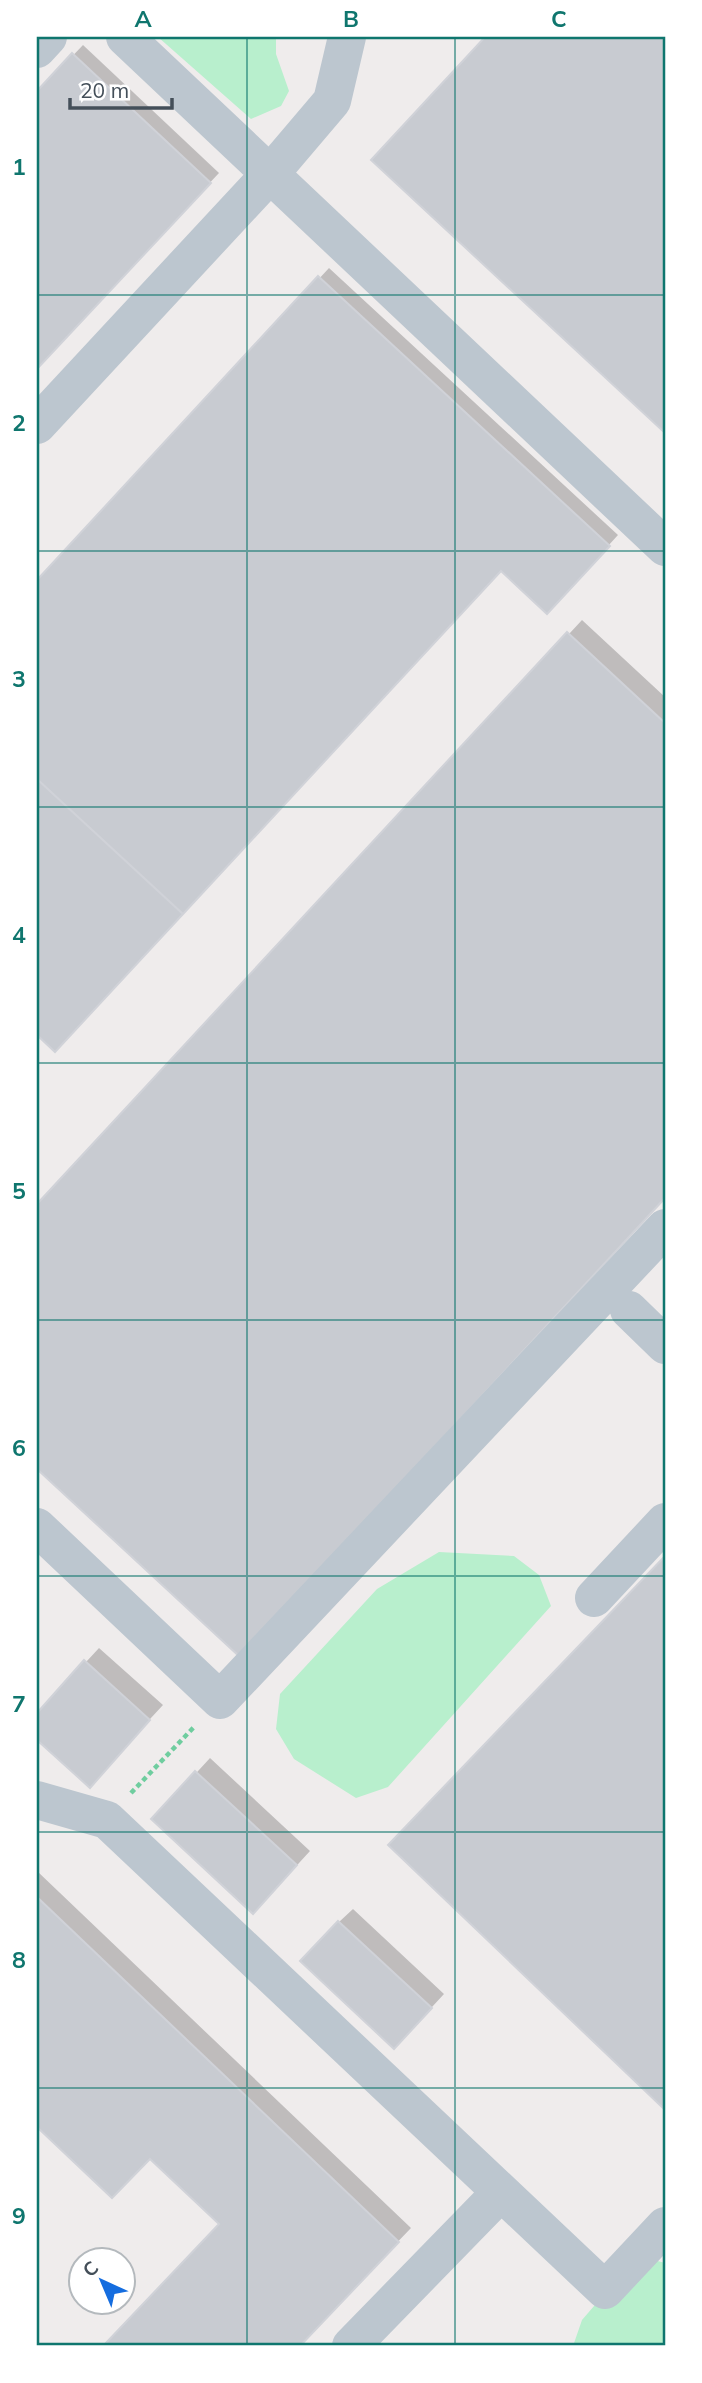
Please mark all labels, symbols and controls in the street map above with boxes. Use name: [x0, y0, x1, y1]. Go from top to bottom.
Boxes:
text: A: [134, 4, 152, 33]
text: B: [343, 4, 359, 33]
text: C: [551, 4, 567, 33]
scale bar: [70, 66, 172, 110]
text: 20 m: [80, 77, 129, 103]
text: 1: [12, 152, 26, 181]
text: 2: [12, 408, 26, 437]
text: 3: [12, 664, 26, 693]
text: 4: [12, 920, 26, 949]
text: 5: [12, 1176, 26, 1205]
text: 6: [12, 1433, 26, 1462]
text: 7: [12, 1689, 26, 1718]
text: 8: [12, 1945, 26, 1974]
text: 9: [12, 2201, 26, 2230]
north arrow: [66, 2246, 136, 2316]
text: С: [77, 2256, 103, 2282]

